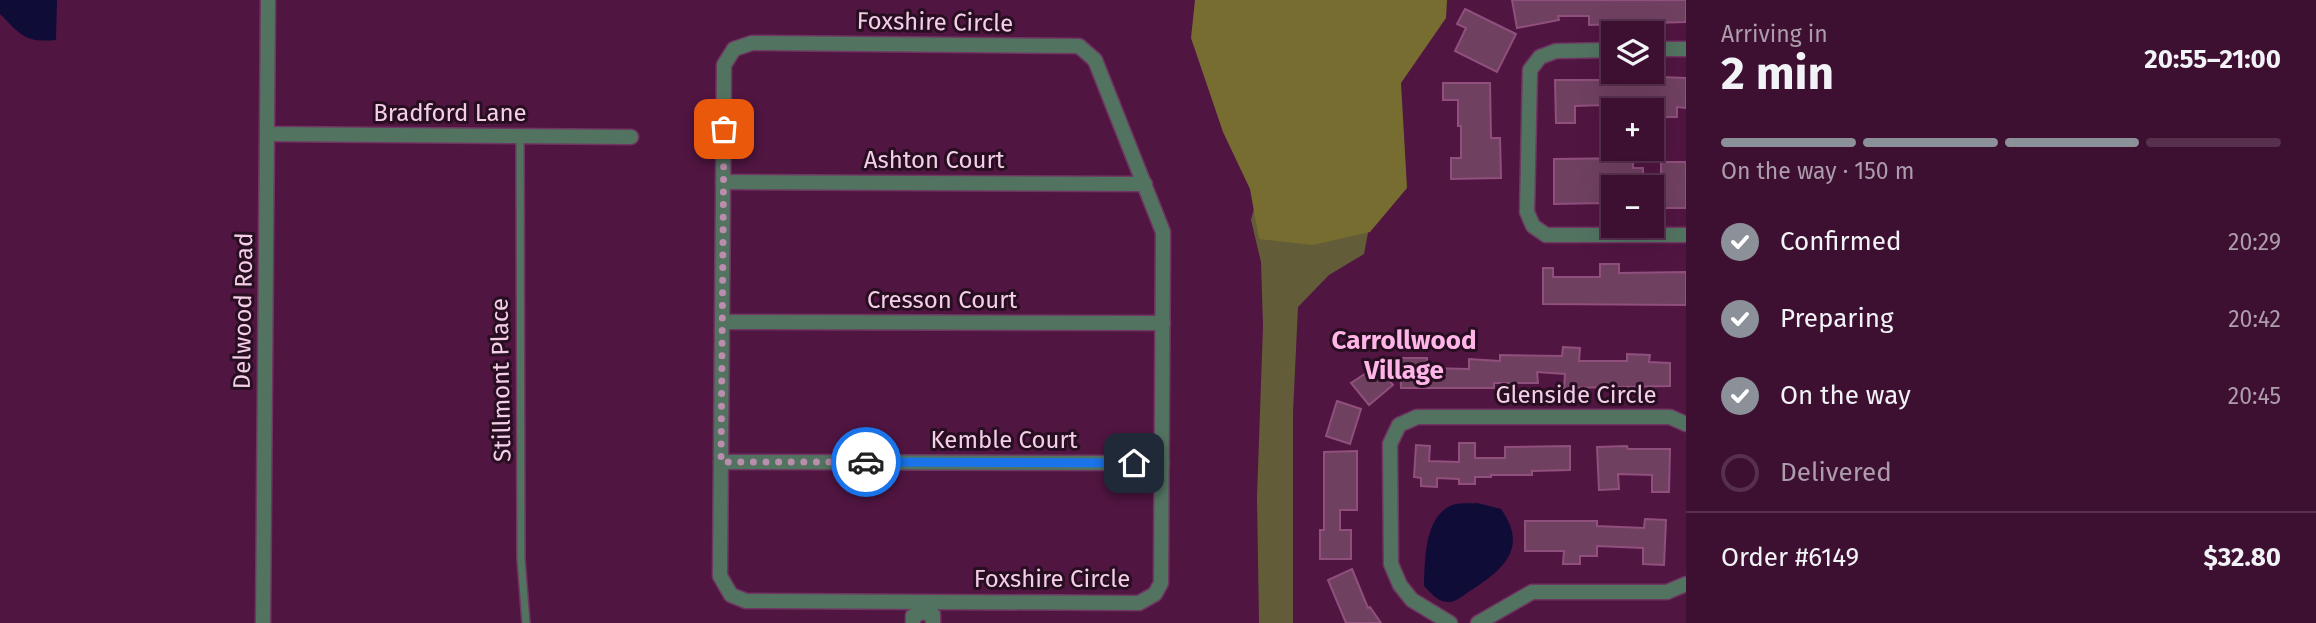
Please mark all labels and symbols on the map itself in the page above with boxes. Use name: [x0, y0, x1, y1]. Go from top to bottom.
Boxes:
street label: Foxshire Circle: [857, 7, 1013, 37]
street label: Bradford Lane: [373, 99, 527, 127]
pin: [694, 99, 754, 159]
street label: Ashton Court: [864, 146, 1005, 174]
street label: Delwood Road: [228, 232, 258, 390]
street label: Cresson Court: [867, 286, 1017, 314]
street label: Stillmont Place: [486, 298, 516, 462]
district label: Carrollwood Village: [1331, 325, 1477, 386]
street label: Glenside Circle: [1495, 381, 1657, 409]
street label: Kemble Court: [931, 426, 1078, 454]
courier: [831, 427, 901, 497]
pin: [1104, 433, 1164, 493]
street label: Foxshire Circle: [974, 565, 1130, 593]

